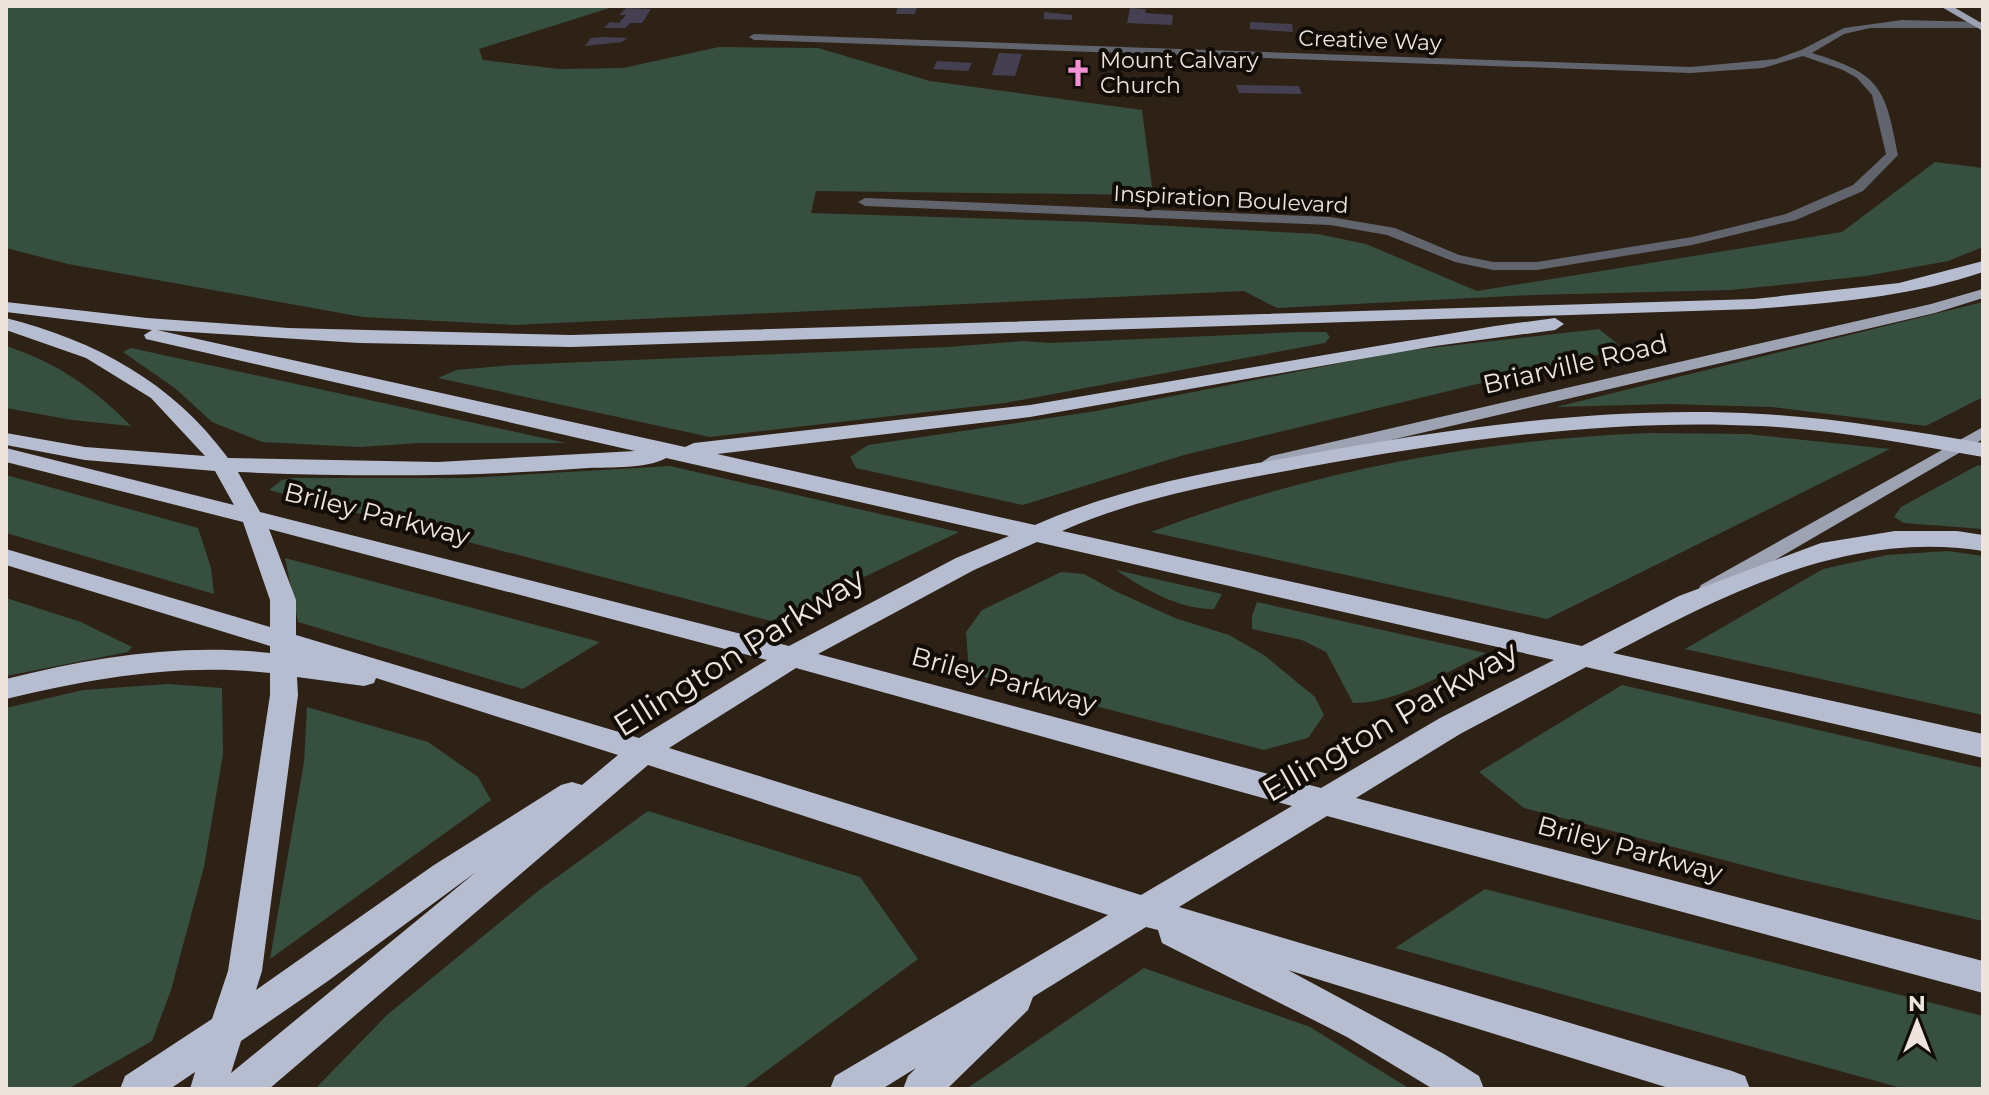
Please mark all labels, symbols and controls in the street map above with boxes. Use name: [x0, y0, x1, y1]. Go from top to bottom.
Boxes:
street label: Creative Way: [1298, 25, 1442, 56]
place label: Mount Calvary Church: [1100, 47, 1259, 99]
church icon: Mount Calvary Church: [1063, 58, 1093, 88]
street label: Inspiration Boulevard: [1113, 180, 1349, 219]
street label: Briarville Road: [1480, 327, 1670, 401]
street label: Briley Parkway: [281, 475, 474, 553]
street label: Ellington Parkway: [606, 558, 872, 745]
street label: Ellington Parkway: [1255, 631, 1525, 810]
street label: Briley Parkway: [908, 640, 1101, 720]
street label: Briley Parkway: [1534, 809, 1727, 889]
north arrow: [1877, 983, 1957, 1063]
text: N: [1908, 990, 1926, 1017]

